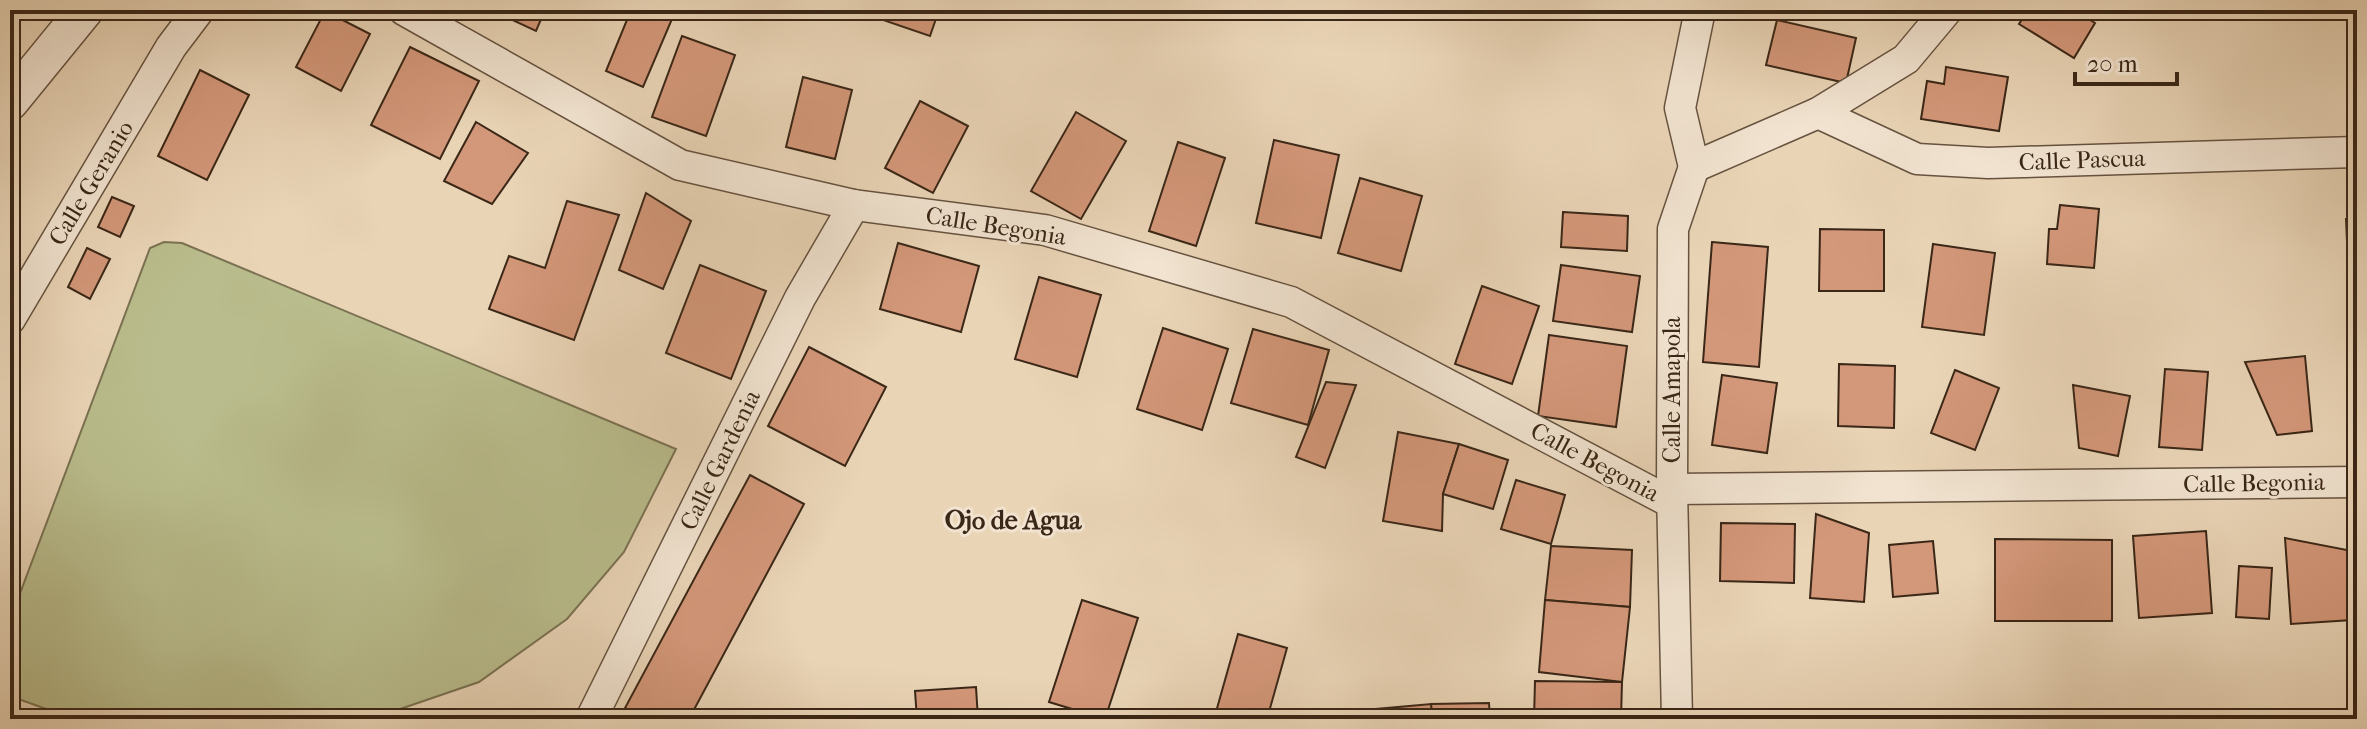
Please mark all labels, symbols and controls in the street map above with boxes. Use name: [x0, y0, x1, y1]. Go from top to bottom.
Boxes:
scale bar: [2075, 36, 2177, 86]
text: 20 m: [2087, 50, 2138, 78]
street label: Calle Geranio: [43, 116, 139, 250]
street label: Calle Pascua: [2018, 144, 2147, 176]
street label: Calle Begonia: [924, 201, 1069, 251]
street label: Calle Amapola: [1658, 316, 1686, 463]
street label: Calle Gardenia: [674, 385, 766, 535]
street label: Calle Begonia: [1526, 416, 1665, 508]
street label: Calle Begonia: [2183, 468, 2326, 498]
district label: Ojo de Agua: [945, 505, 1082, 536]

